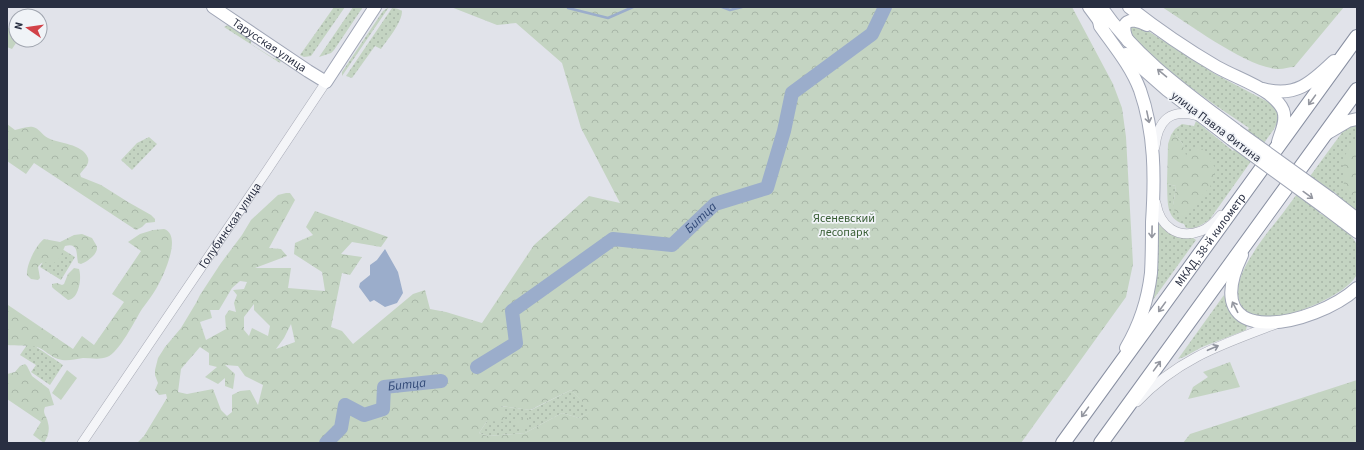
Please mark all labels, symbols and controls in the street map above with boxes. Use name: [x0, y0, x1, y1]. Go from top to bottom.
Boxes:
north arrow: [8, 8, 48, 48]
street label: Тарусская улица: [229, 14, 310, 76]
text: N: [11, 21, 27, 31]
one-way arrow: [1157, 68, 1167, 77]
street label: улица Павла Фитина: [1167, 87, 1265, 167]
one-way arrow: [1308, 94, 1316, 105]
one-way arrow: [1144, 110, 1152, 123]
street label: Голубинская улица: [194, 179, 265, 272]
street label: МКАД, 38-й километр: [1171, 189, 1250, 290]
one-way arrow: [1302, 191, 1313, 199]
water label: Битца: [681, 198, 721, 237]
park label: Ясеневский лесопарк: [813, 210, 875, 241]
one-way arrow: [1148, 225, 1156, 238]
one-way arrow: [1157, 301, 1166, 312]
one-way arrow: [1231, 301, 1239, 313]
one-way arrow: [1206, 344, 1218, 352]
one-way arrow: [1153, 361, 1161, 372]
water label: Битца: [387, 374, 427, 396]
one-way arrow: [1081, 407, 1089, 418]

